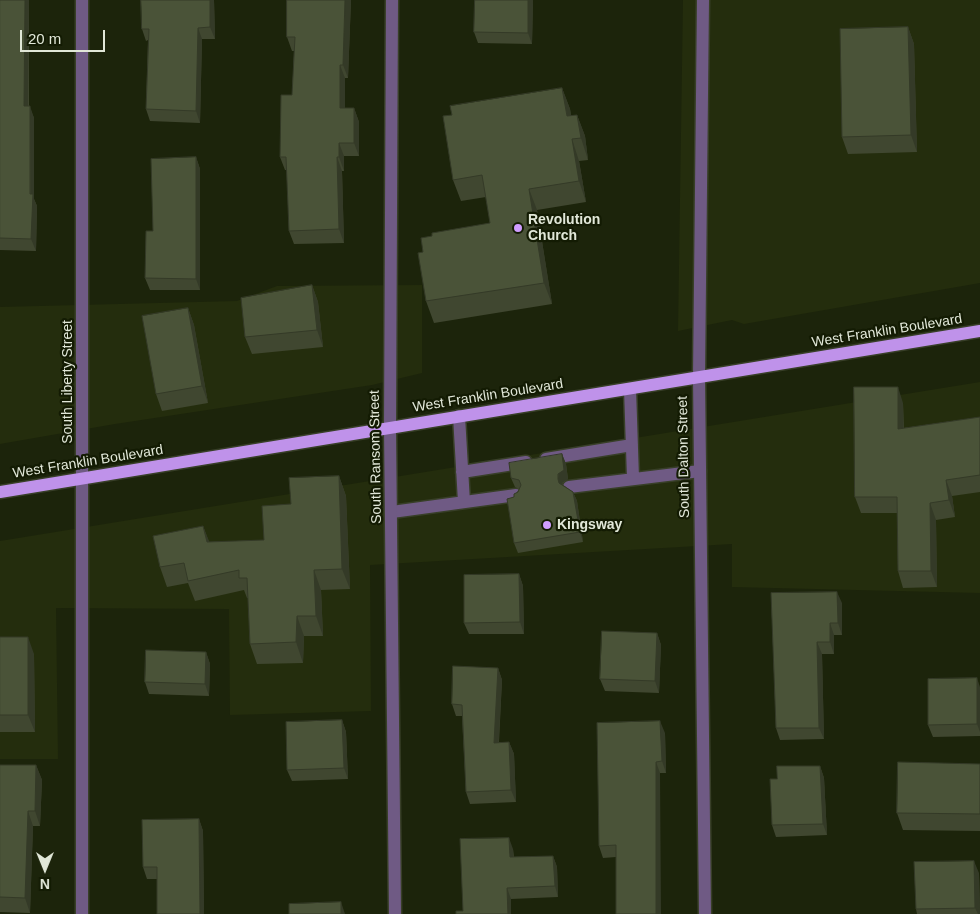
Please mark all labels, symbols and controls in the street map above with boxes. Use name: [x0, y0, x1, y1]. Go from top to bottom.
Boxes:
scale bar: [22, 20, 108, 52]
text: 20 m: [28, 30, 61, 47]
place label: Revolution Church: [528, 212, 600, 244]
marker: Revolution Church: [512, 222, 524, 234]
street label: West Franklin Boulevard: [810, 311, 964, 351]
street label: South Liberty Street: [60, 320, 76, 444]
street label: West Franklin Boulevard: [411, 376, 565, 416]
street label: South Ransom Street: [366, 390, 386, 524]
street label: South Dalton Street: [675, 396, 693, 518]
street label: West Franklin Boulevard: [11, 442, 165, 482]
place label: Kingsway: [557, 517, 622, 533]
marker: Kingsway: [541, 519, 553, 531]
north arrow: [20, 844, 70, 894]
text: N: [40, 876, 50, 892]

